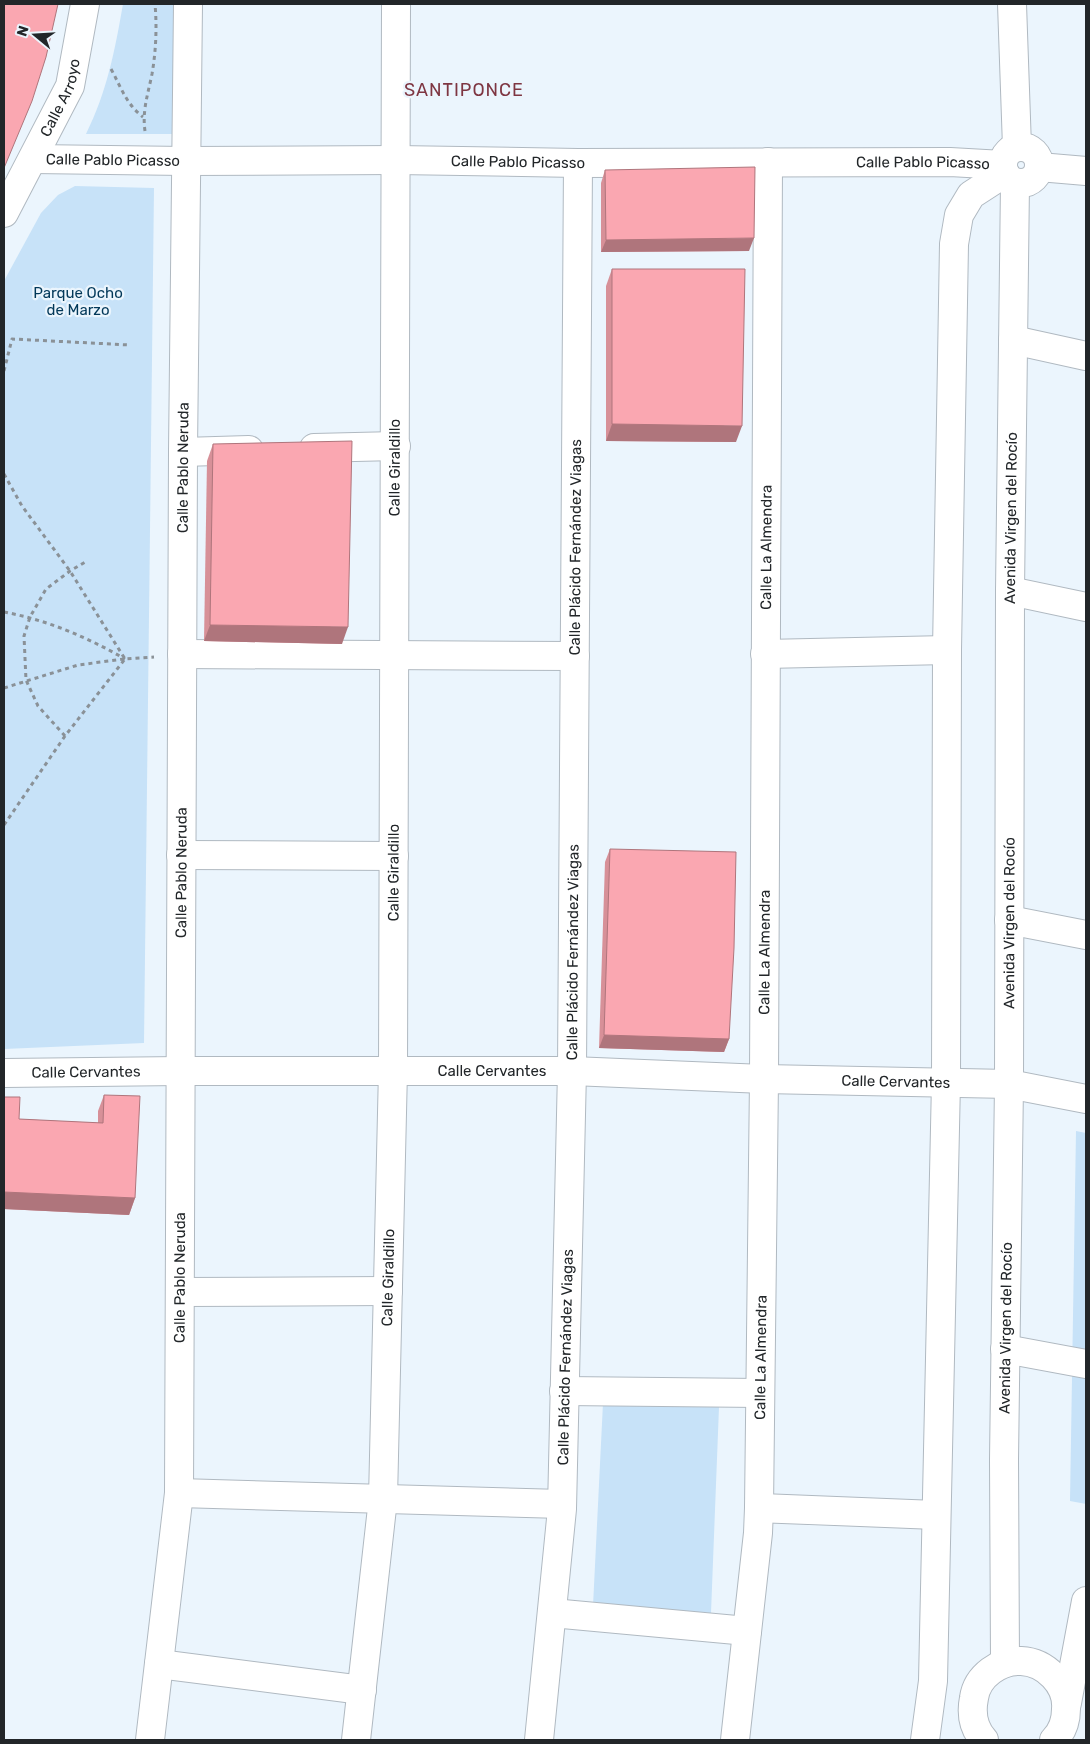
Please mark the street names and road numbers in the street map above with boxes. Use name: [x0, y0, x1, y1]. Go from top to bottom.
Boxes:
street label: Calle Arroyo: [36, 57, 84, 140]
street label: Calle Pablo Picasso: [46, 150, 180, 170]
street label: Calle Pablo Picasso: [451, 152, 585, 172]
street label: Calle Pablo Picasso: [856, 153, 990, 173]
street label: Calle Pablo Neruda: [174, 402, 193, 533]
street label: Calle Giraldillo: [386, 419, 404, 516]
street label: Avenida Virgen del Rocío: [1001, 432, 1021, 604]
street label: Calle Plácido Fernández Viagas: [566, 439, 585, 656]
street label: Calle La Almendra: [757, 485, 776, 610]
street label: Calle Pablo Neruda: [172, 807, 191, 938]
street label: Calle Giraldillo: [384, 824, 403, 921]
street label: Avenida Virgen del Rocío: [1000, 837, 1019, 1009]
street label: Calle Plácido Fernández Viagas: [563, 844, 583, 1061]
street label: Calle La Almendra: [755, 890, 774, 1015]
street label: Calle Cervantes: [31, 1062, 141, 1082]
street label: Calle Cervantes: [437, 1062, 547, 1080]
street label: Calle Cervantes: [841, 1072, 951, 1092]
street label: Calle Pablo Neruda: [171, 1212, 189, 1343]
street label: Calle Giraldillo: [378, 1229, 398, 1327]
street label: Avenida Virgen del Rocío: [996, 1242, 1016, 1414]
street label: Calle Plácido Fernández Viagas: [554, 1248, 577, 1466]
street label: Calle La Almendra: [751, 1295, 770, 1420]

